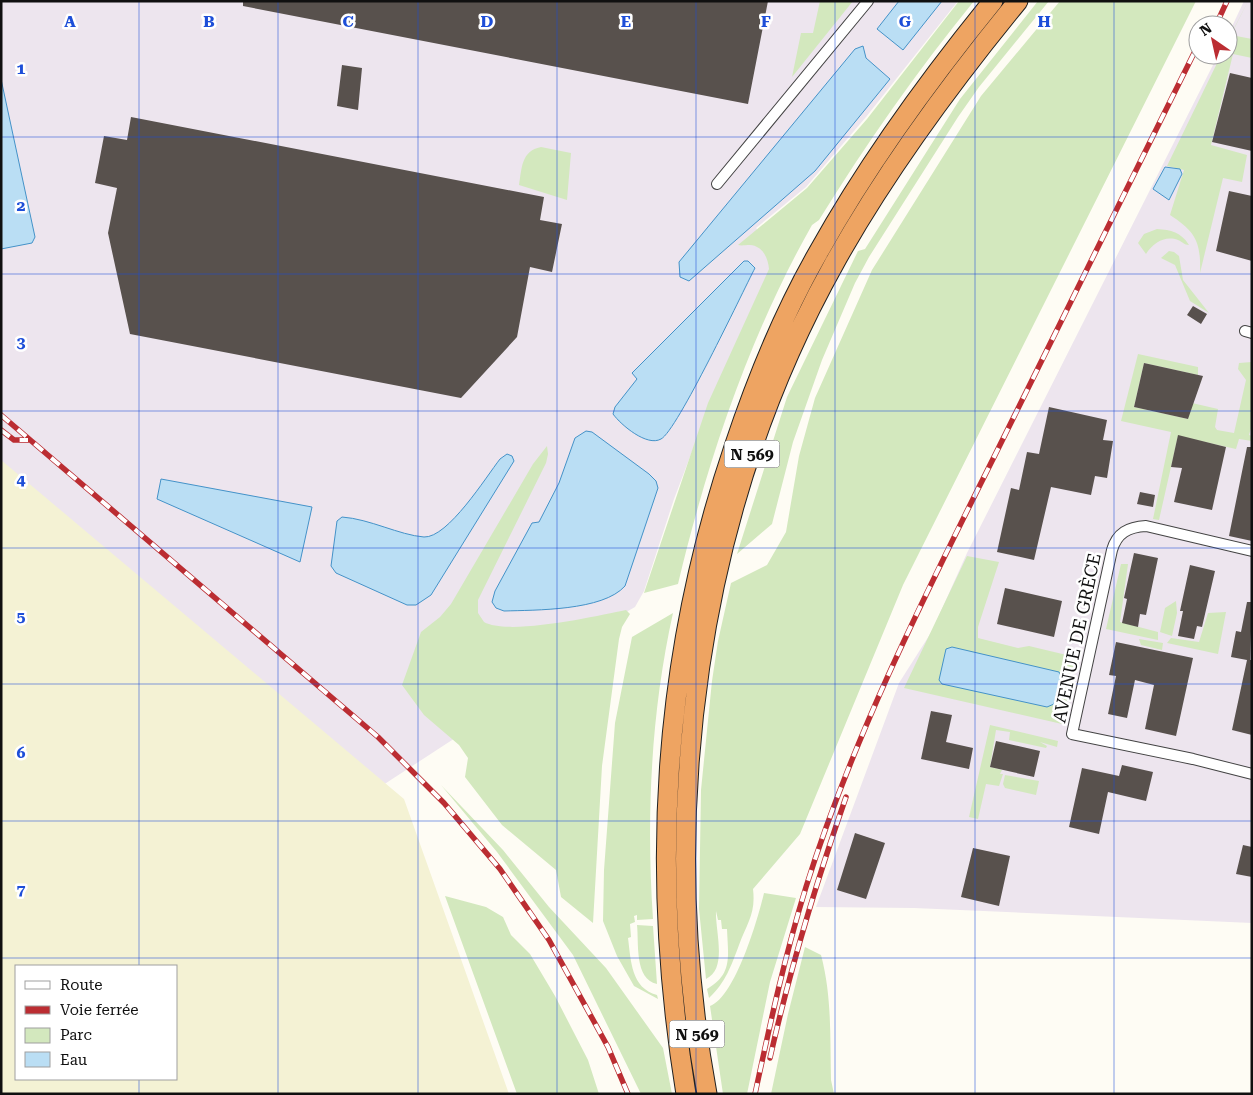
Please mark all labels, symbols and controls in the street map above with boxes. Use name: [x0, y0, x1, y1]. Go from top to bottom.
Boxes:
text: A: [64, 12, 76, 31]
text: B: [203, 12, 215, 31]
text: C: [342, 12, 354, 31]
text: D: [481, 12, 494, 31]
text: E: [621, 12, 631, 31]
text: F: [761, 12, 771, 31]
text: G: [899, 12, 912, 31]
text: H: [1037, 12, 1051, 31]
north arrow: [1188, 15, 1238, 65]
text: N: [1197, 19, 1215, 39]
text: 1: [17, 59, 26, 78]
text: 2: [17, 196, 26, 215]
text: 3: [17, 333, 26, 352]
road number: N 569: [724, 440, 780, 468]
text: 4: [17, 470, 26, 489]
street label: AVENUE DE GRÈCE: [1048, 551, 1105, 725]
text: 5: [17, 607, 26, 626]
text: 6: [17, 743, 26, 762]
text: 7: [17, 880, 26, 899]
legend: [15, 965, 178, 1080]
text: Route: [60, 976, 102, 994]
text: Voie ferrée: [60, 1001, 138, 1019]
road number: N 569: [670, 1021, 724, 1048]
text: Parc: [60, 1026, 92, 1044]
text: Eau: [60, 1051, 88, 1069]

